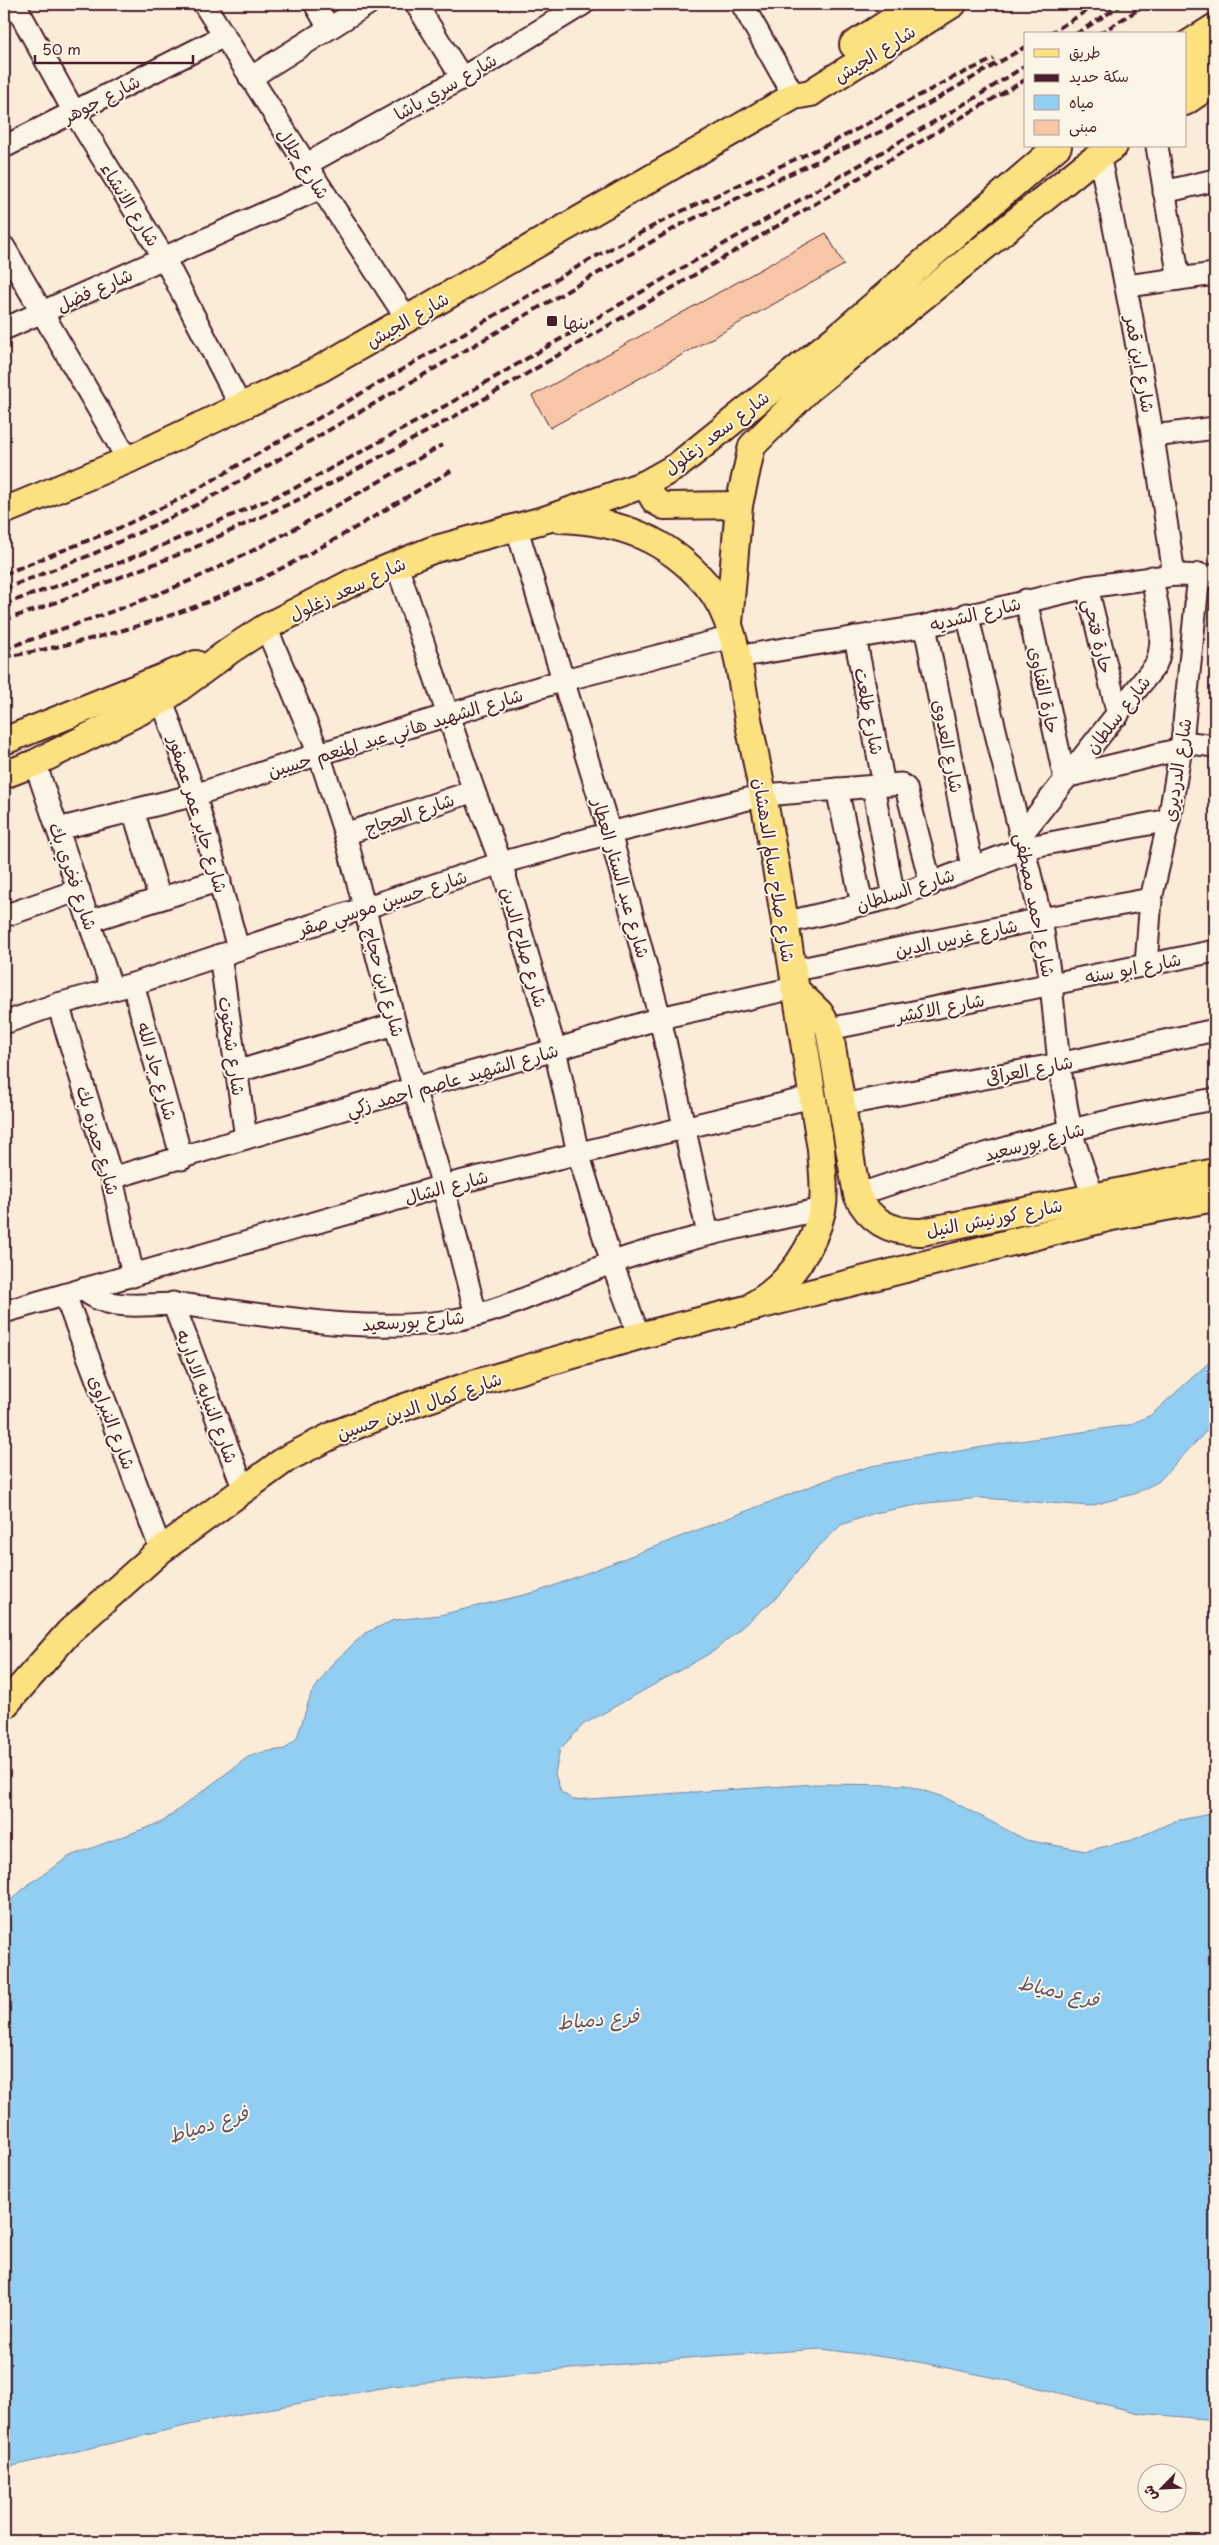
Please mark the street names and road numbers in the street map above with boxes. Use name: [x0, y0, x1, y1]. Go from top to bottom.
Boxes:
street label: شارع الجيش: [828, 17, 920, 89]
street label: شارع سري باشا: [389, 46, 502, 127]
street label: شارع جوهر: [56, 67, 144, 130]
street label: شارع جلال: [271, 122, 337, 204]
street label: شارع الانشاء: [94, 157, 168, 251]
street label: شارع فضل: [51, 260, 137, 318]
street label: شارع الجيش: [360, 284, 454, 354]
street label: شارع ابن قمر: [1119, 311, 1163, 415]
street label: شارع سعد زغلول: [657, 383, 775, 481]
street label: شارع سعد زغلول: [284, 549, 410, 627]
street label: شارع الشديه: [927, 589, 1023, 637]
street label: حارة فتحي: [1073, 596, 1121, 677]
street label: حارة القناوى: [1023, 644, 1067, 736]
street label: شارع طلعت: [848, 665, 892, 757]
street label: شارع سلطان: [1078, 669, 1156, 759]
street label: شارع الشهيد هاني عبد المنعم حسين: [264, 680, 527, 788]
street label: شارع العدوى: [927, 697, 971, 795]
street label: شارع الدرديرى: [1154, 716, 1198, 824]
street label: شارع جابر عمر عصفور: [162, 730, 236, 896]
street label: شارع صلاح سالم الدهشان: [745, 776, 803, 965]
street label: شارع الحجاج: [360, 785, 458, 841]
street label: شارع عبد الستار العطار: [586, 793, 658, 961]
street label: شارع فخري بك: [42, 818, 105, 934]
street label: شارع احمد مصطفى: [1009, 830, 1063, 980]
street label: شارع السلطان: [852, 860, 958, 918]
street label: شارع حسين موسي صقر: [292, 862, 471, 947]
street label: شارع صلاح الدين: [495, 883, 555, 1011]
street label: شارع غرس الدين: [892, 911, 1020, 963]
street label: شارع ابن حجاج: [357, 924, 413, 1040]
street label: شارع ابو سنه: [1083, 944, 1183, 990]
street label: شارع الاكشر: [891, 985, 987, 1029]
street label: شارع شحتوت: [213, 995, 253, 1097]
street label: شارع جاد الله: [131, 1019, 185, 1123]
street label: شارع الشهيد عاصم احمد زكي: [343, 1036, 562, 1126]
street label: شارع العراقى: [983, 1047, 1075, 1091]
street label: شارع حمزه بك: [71, 1082, 127, 1198]
street label: شارع بورسعيد: [981, 1115, 1087, 1167]
street label: شارع الشال: [401, 1162, 491, 1210]
street label: شارع كورنيش النيل: [923, 1191, 1065, 1243]
street label: شارع بورسعيد: [361, 1303, 465, 1337]
street label: شارع النيابه الاداريه: [170, 1325, 246, 1467]
street label: شارع كمال الدين حسين: [333, 1364, 505, 1446]
street label: شارع النبراوى: [83, 1371, 143, 1473]

